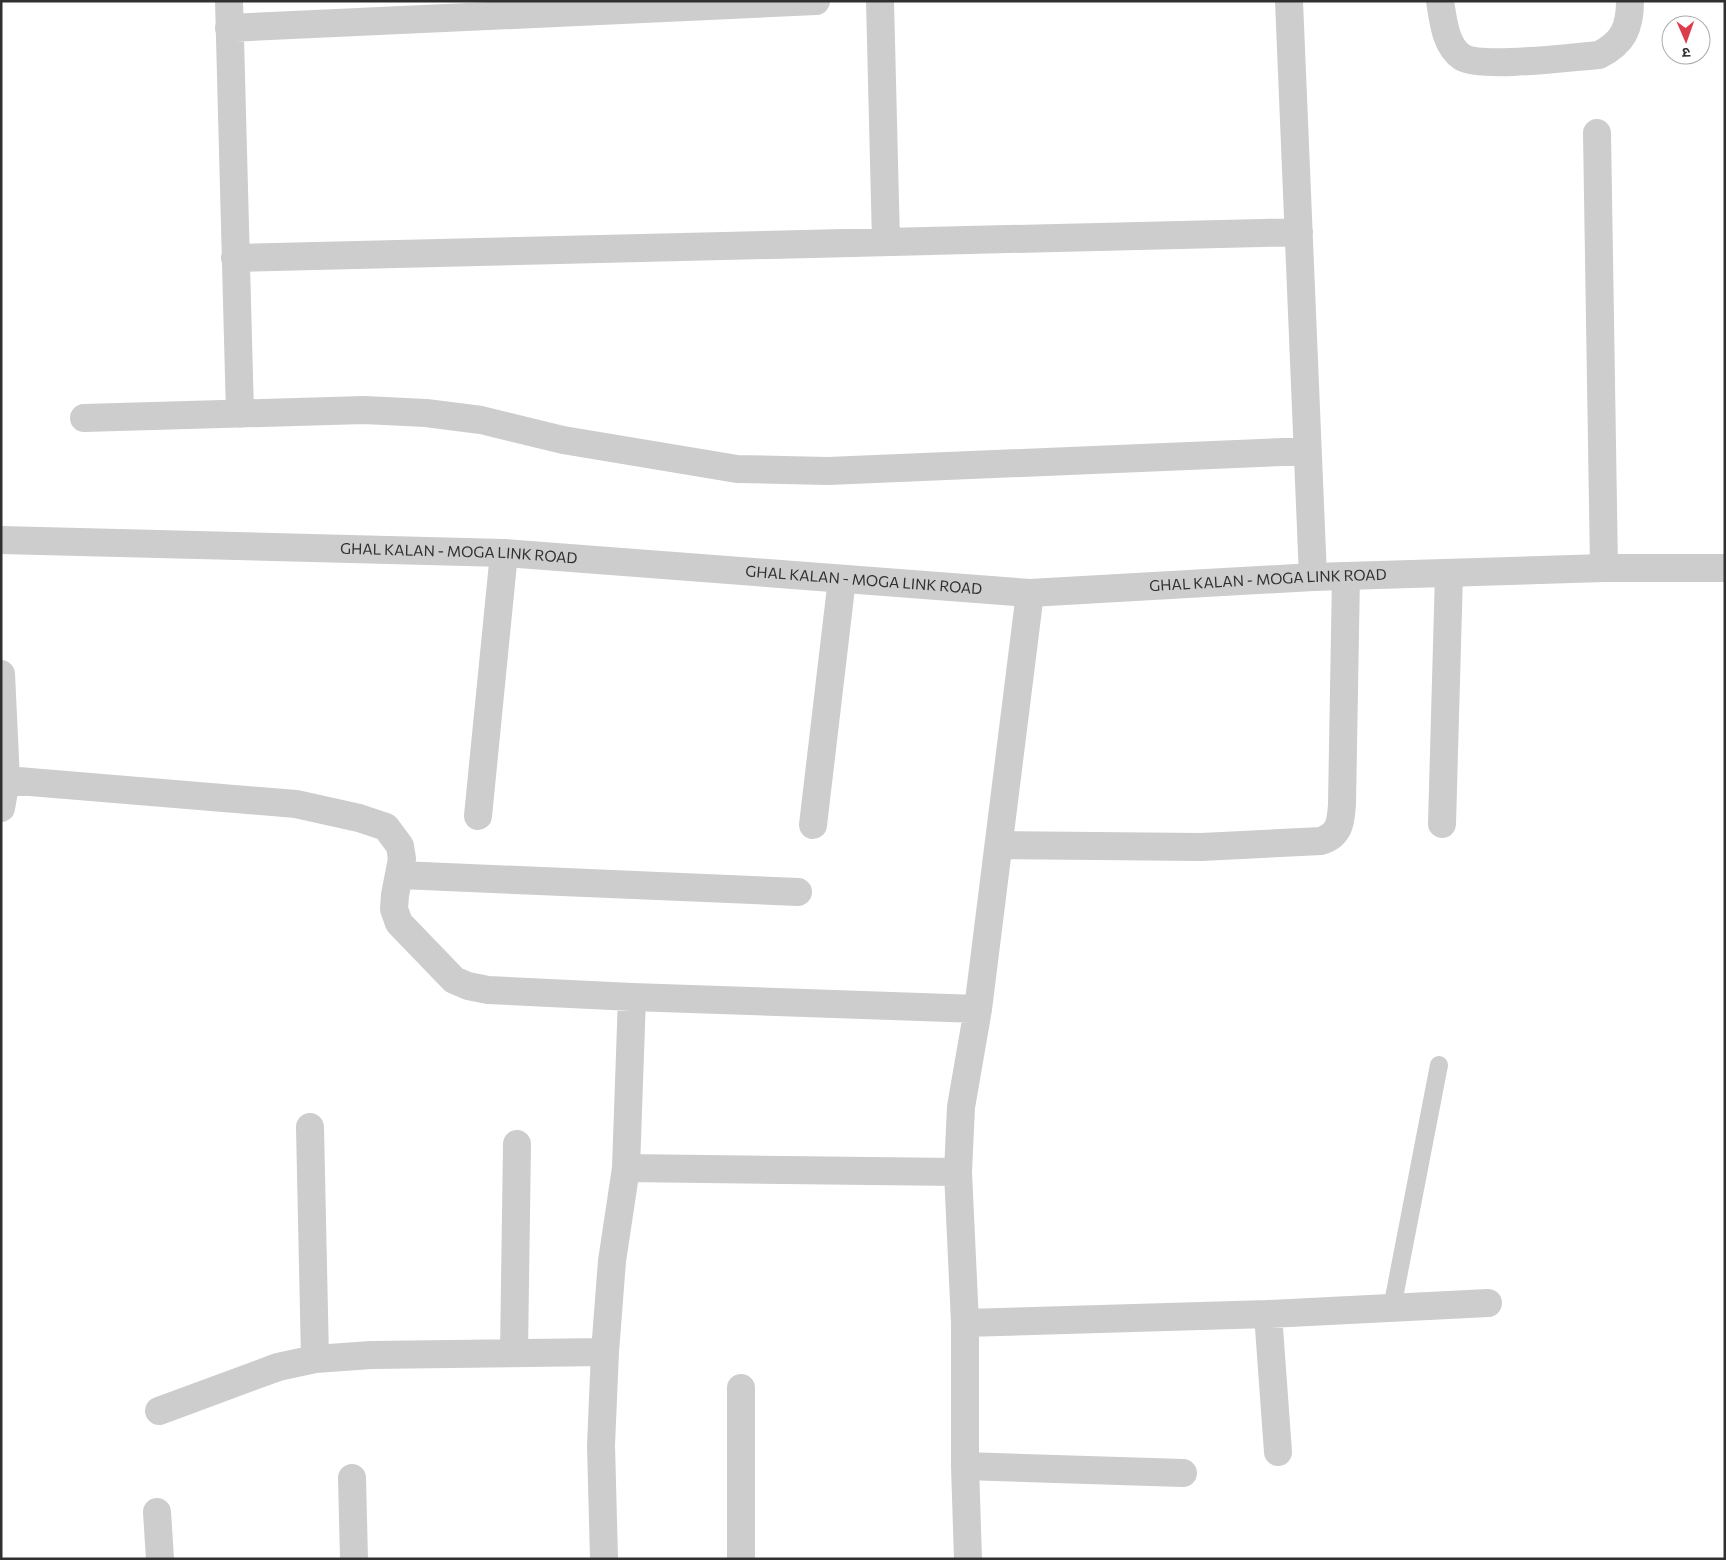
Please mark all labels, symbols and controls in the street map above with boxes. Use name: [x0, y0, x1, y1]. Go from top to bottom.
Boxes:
north arrow: [1661, 15, 1711, 65]
text: उ: [1681, 45, 1691, 62]
street label: GHAL KALAN - MOGA LINK ROAD: [340, 539, 578, 567]
street label: GHAL KALAN - MOGA LINK ROAD: [745, 561, 983, 597]
street label: GHAL KALAN - MOGA LINK ROAD: [1149, 565, 1387, 594]

